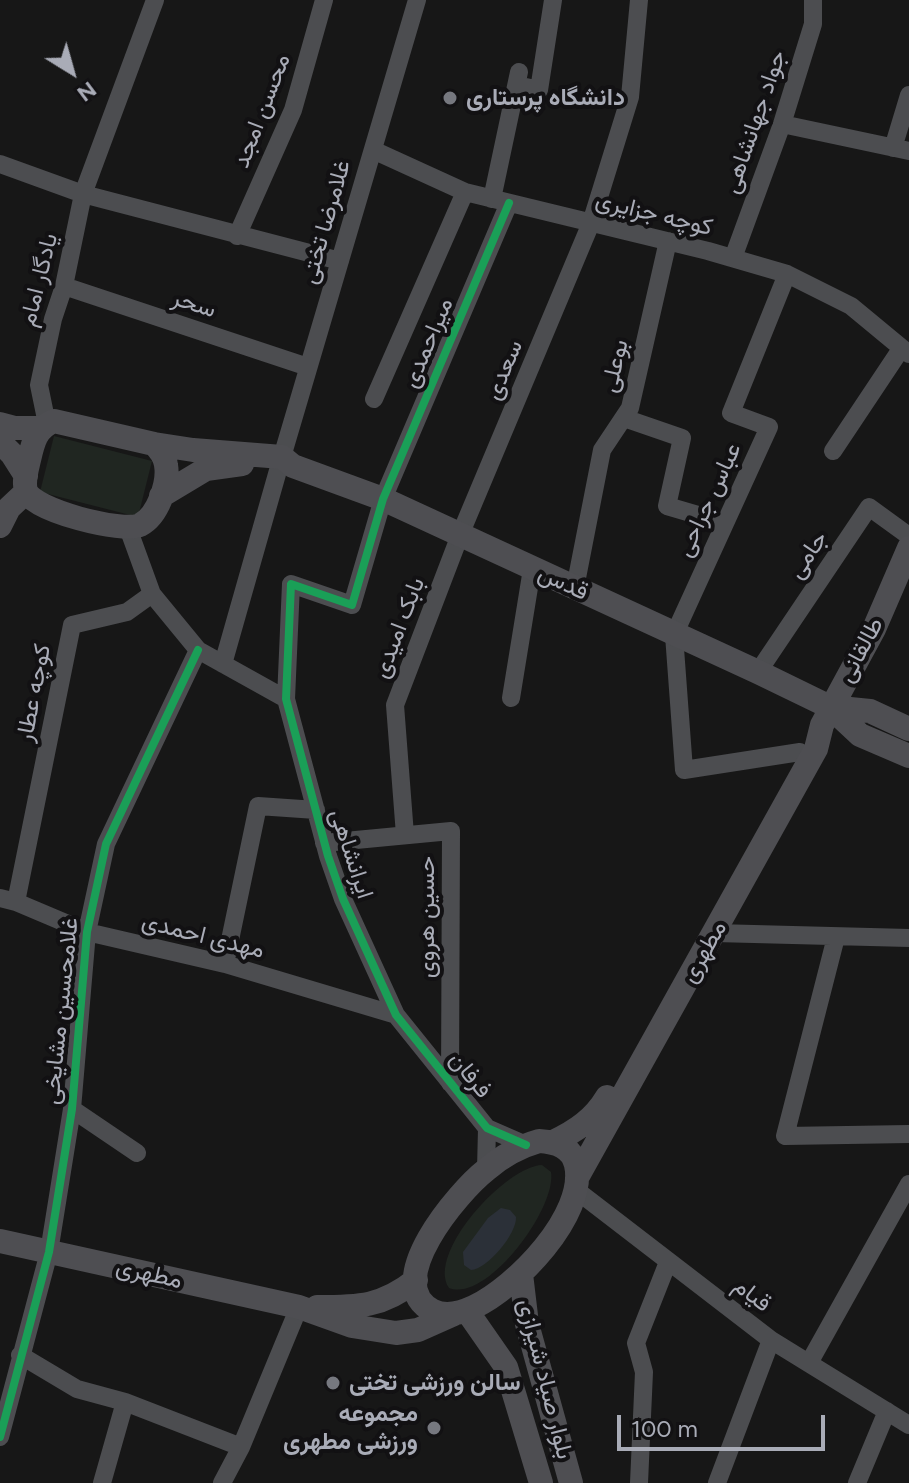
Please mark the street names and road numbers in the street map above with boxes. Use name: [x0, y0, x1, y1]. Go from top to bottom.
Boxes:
street label: جواد جهانشاهی: [717, 47, 793, 197]
street label: محسن امجد: [227, 50, 297, 172]
street label: غلامرضا تختی: [295, 157, 357, 287]
street label: کوچه جزایری: [593, 186, 715, 242]
street label: یادگار امام: [14, 230, 64, 330]
street label: سحر: [168, 283, 220, 325]
street label: میراحمدی: [396, 294, 460, 392]
street label: سعدی: [479, 336, 529, 404]
street label: بوعلی: [595, 337, 635, 395]
street label: عباس جراحی: [670, 438, 748, 562]
street label: جامی: [782, 526, 834, 584]
street label: قدس: [533, 559, 593, 607]
street label: بابک امیدی: [367, 573, 431, 683]
street label: طالقانی: [832, 613, 890, 687]
street label: کوچه عطار: [10, 642, 58, 744]
street label: ایرانشاهی: [323, 805, 379, 903]
street label: حسین هروی: [413, 856, 441, 978]
street label: مهدی احمدی: [139, 907, 267, 965]
street label: غلامحسین مشایخی: [37, 916, 85, 1106]
street label: مطهری: [675, 916, 733, 988]
street label: فرفان: [442, 1046, 498, 1104]
street label: مطهری: [113, 1252, 185, 1296]
street label: قیام: [727, 1271, 777, 1319]
street label: بلوار صیاد شیرازی: [511, 1296, 579, 1462]

